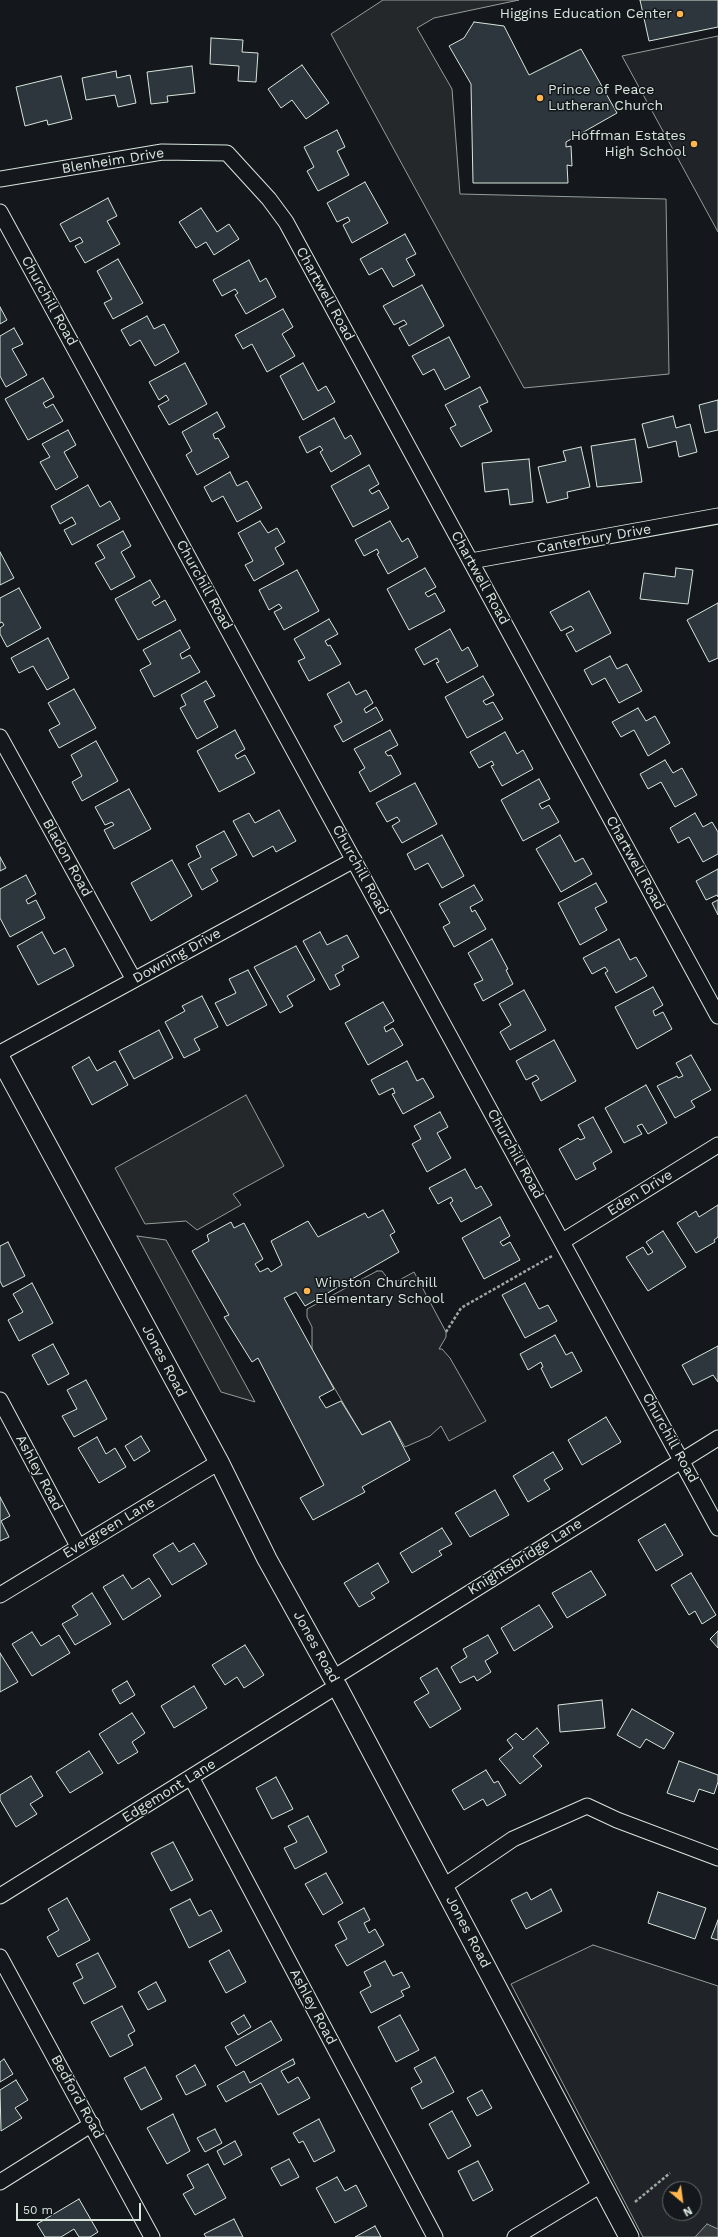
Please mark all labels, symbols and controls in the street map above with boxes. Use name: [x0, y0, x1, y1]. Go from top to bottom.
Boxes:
place label: Higgins Education Center: [500, 6, 672, 22]
marker: Higgins Education Center: [675, 9, 685, 19]
place label: Prince of Peace Lutheran Church: [548, 82, 663, 114]
marker: Prince of Peace Lutheran Church: [535, 93, 545, 103]
place label: Hoffman Estates High School: [571, 128, 686, 160]
marker: Hoffman Estates High School: [689, 139, 699, 149]
street label: Blenheim Drive: [61, 145, 165, 177]
street label: Chartwell Road: [292, 244, 358, 344]
street label: Churchill Road: [17, 253, 81, 349]
street label: Canterbury Drive: [536, 521, 652, 557]
street label: Chartwell Road: [447, 528, 513, 628]
street label: Churchill Road: [172, 537, 236, 633]
street label: Chartwell Road: [602, 813, 668, 913]
street label: Bladon Road: [39, 816, 95, 900]
street label: Churchill Road: [328, 822, 392, 918]
street label: Downing Drive: [130, 925, 224, 987]
street label: Churchill Road: [483, 1106, 547, 1202]
street label: Eden Drive: [604, 1166, 676, 1220]
place label: Winston Churchill Elementary School: [315, 1275, 444, 1308]
marker: Winston Churchill Elementary School: [302, 1286, 312, 1296]
street label: Jones Road: [138, 1322, 190, 1400]
street label: Churchill Road: [638, 1390, 702, 1486]
street label: Ashley Road: [12, 1432, 66, 1514]
street label: Evergreen Lane: [60, 1494, 158, 1562]
street label: Knightsbridge Lane: [465, 1515, 585, 1599]
street label: Jones Road: [289, 1608, 343, 1686]
street label: Edgemont Lane: [119, 1756, 219, 1826]
street label: Jones Road: [442, 1893, 494, 1971]
street label: Ashley Road: [286, 1966, 340, 2048]
street label: Bedford Road: [47, 2052, 107, 2142]
north arrow: [662, 2181, 702, 2221]
scale bar: [18, 2195, 143, 2221]
text: 50 m: [23, 2203, 53, 2217]
text: N: [681, 2203, 694, 2219]

